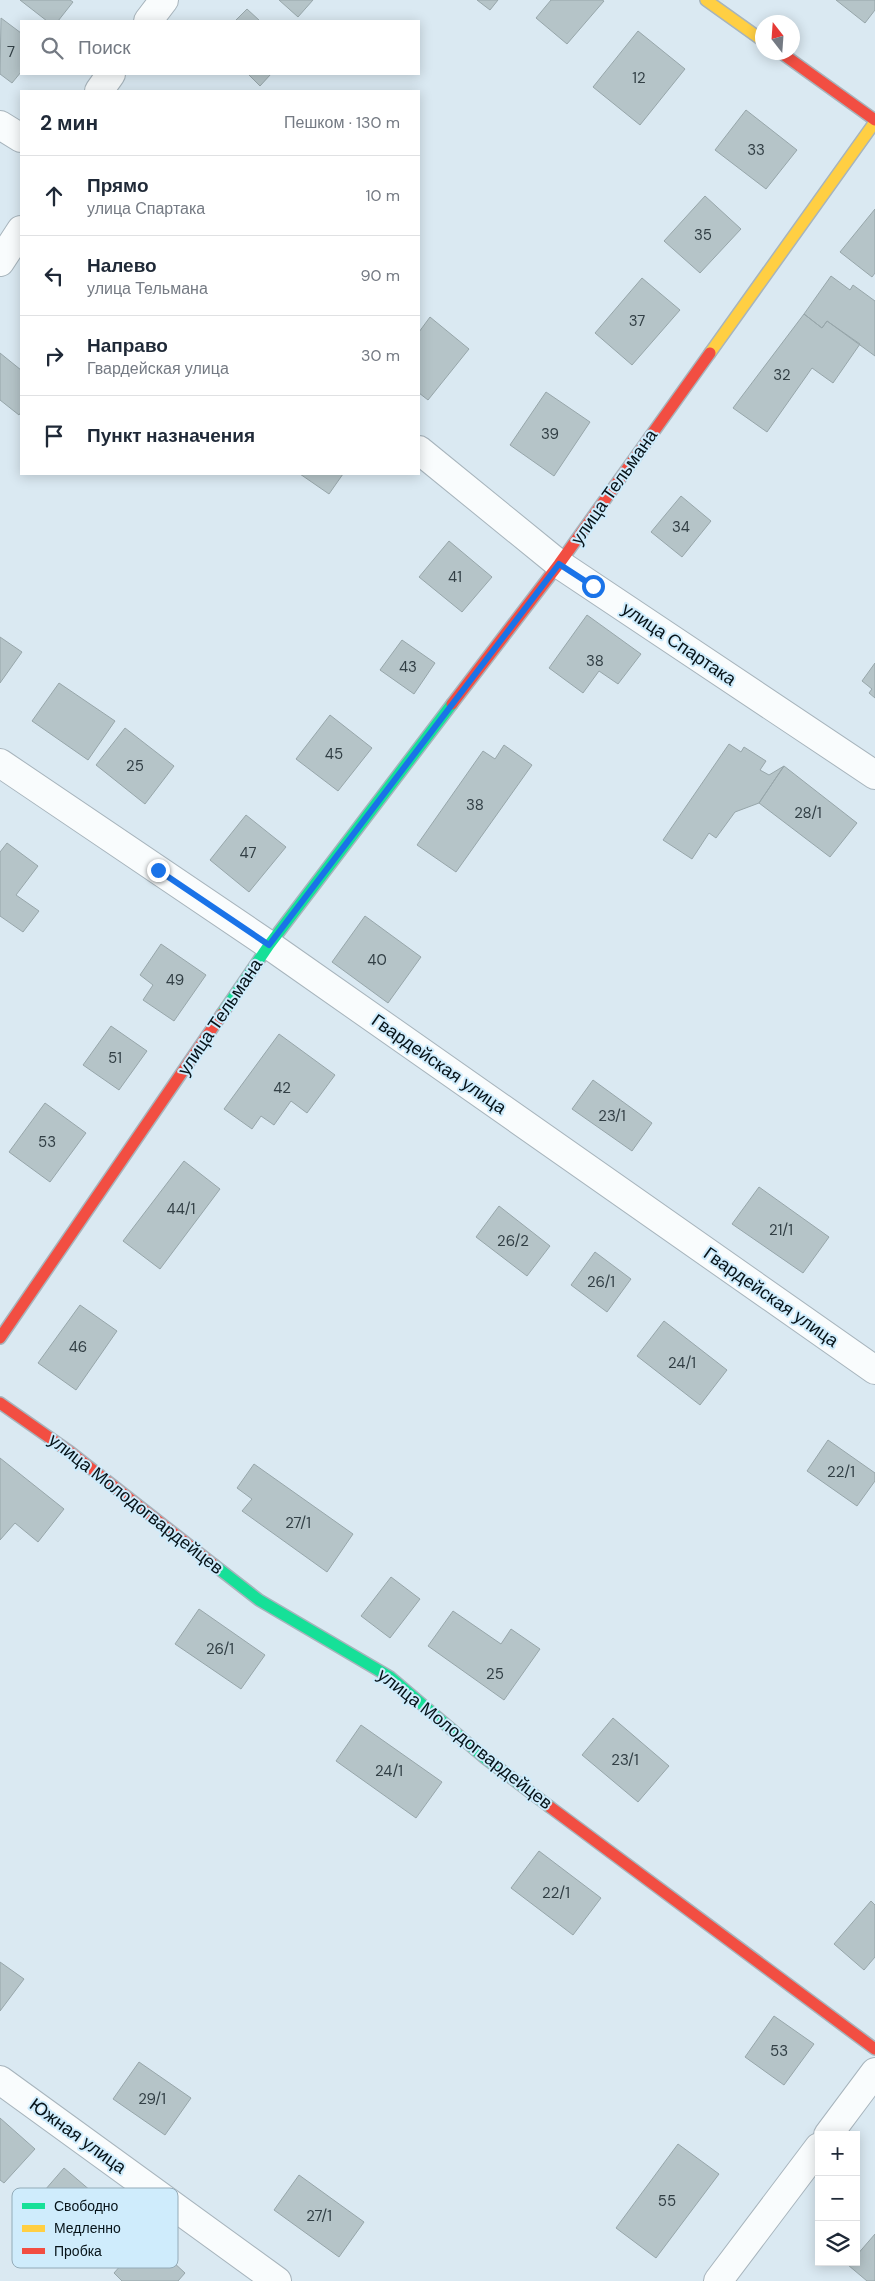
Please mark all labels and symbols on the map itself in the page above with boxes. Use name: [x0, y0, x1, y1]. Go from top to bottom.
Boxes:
north arrow: [755, 15, 800, 60]
house number: 7: [7, 42, 15, 62]
house number: 12: [632, 68, 646, 88]
house number: 33: [747, 140, 765, 160]
house number: 35: [694, 225, 712, 245]
house number: 37: [629, 311, 645, 331]
house number: 32: [773, 365, 791, 385]
house number: 39: [541, 424, 559, 444]
street label: улица Тельмана: [565, 424, 663, 550]
house number: 34: [672, 517, 690, 537]
house number: 41: [448, 567, 462, 587]
route start: [582, 575, 605, 598]
street label: улица Спартака: [617, 597, 742, 692]
house number: 38: [586, 651, 604, 671]
house number: 43: [399, 657, 417, 677]
house number: 45: [325, 744, 343, 764]
house number: 25: [126, 756, 144, 776]
house number: 38: [466, 795, 484, 815]
house number: 28/1: [794, 803, 822, 823]
house number: 47: [239, 843, 257, 863]
route end: [147, 859, 170, 882]
house number: 40: [367, 950, 387, 970]
street label: улица Тельмана: [172, 953, 268, 1080]
house number: 49: [166, 970, 184, 990]
street label: Гвардейская улица: [367, 1008, 512, 1120]
house number: 51: [108, 1048, 122, 1068]
house number: 42: [273, 1078, 291, 1098]
house number: 23/1: [598, 1106, 626, 1126]
house number: 53: [38, 1132, 56, 1152]
house number: 44/1: [167, 1199, 195, 1219]
house number: 21/1: [769, 1220, 793, 1240]
house number: 26/2: [497, 1231, 529, 1251]
street label: Гвардейская улица: [699, 1241, 844, 1353]
house number: 26/1: [587, 1272, 615, 1292]
house number: 46: [69, 1337, 87, 1357]
house number: 24/1: [668, 1353, 696, 1373]
street label: улица Молодогвардейцев: [44, 1428, 228, 1580]
house number: 22/1: [827, 1462, 855, 1482]
house number: 27/1: [285, 1513, 311, 1533]
house number: 26/1: [206, 1639, 234, 1659]
street label: улица Молодогвардейцев: [373, 1663, 557, 1815]
house number: 25: [486, 1664, 504, 1684]
house number: 23/1: [611, 1750, 639, 1770]
house number: 24/1: [375, 1761, 403, 1781]
house number: 22/1: [542, 1883, 570, 1903]
house number: 53: [770, 2041, 788, 2061]
house number: 29/1: [138, 2089, 166, 2109]
street label: Южная улица: [25, 2093, 132, 2180]
legend: [12, 2188, 178, 2268]
house number: 55: [658, 2191, 676, 2211]
text: Свободно: [54, 2197, 119, 2215]
house number: 27/1: [306, 2206, 332, 2226]
text: Медленно: [54, 2219, 121, 2237]
text: Пробка: [54, 2242, 102, 2260]

